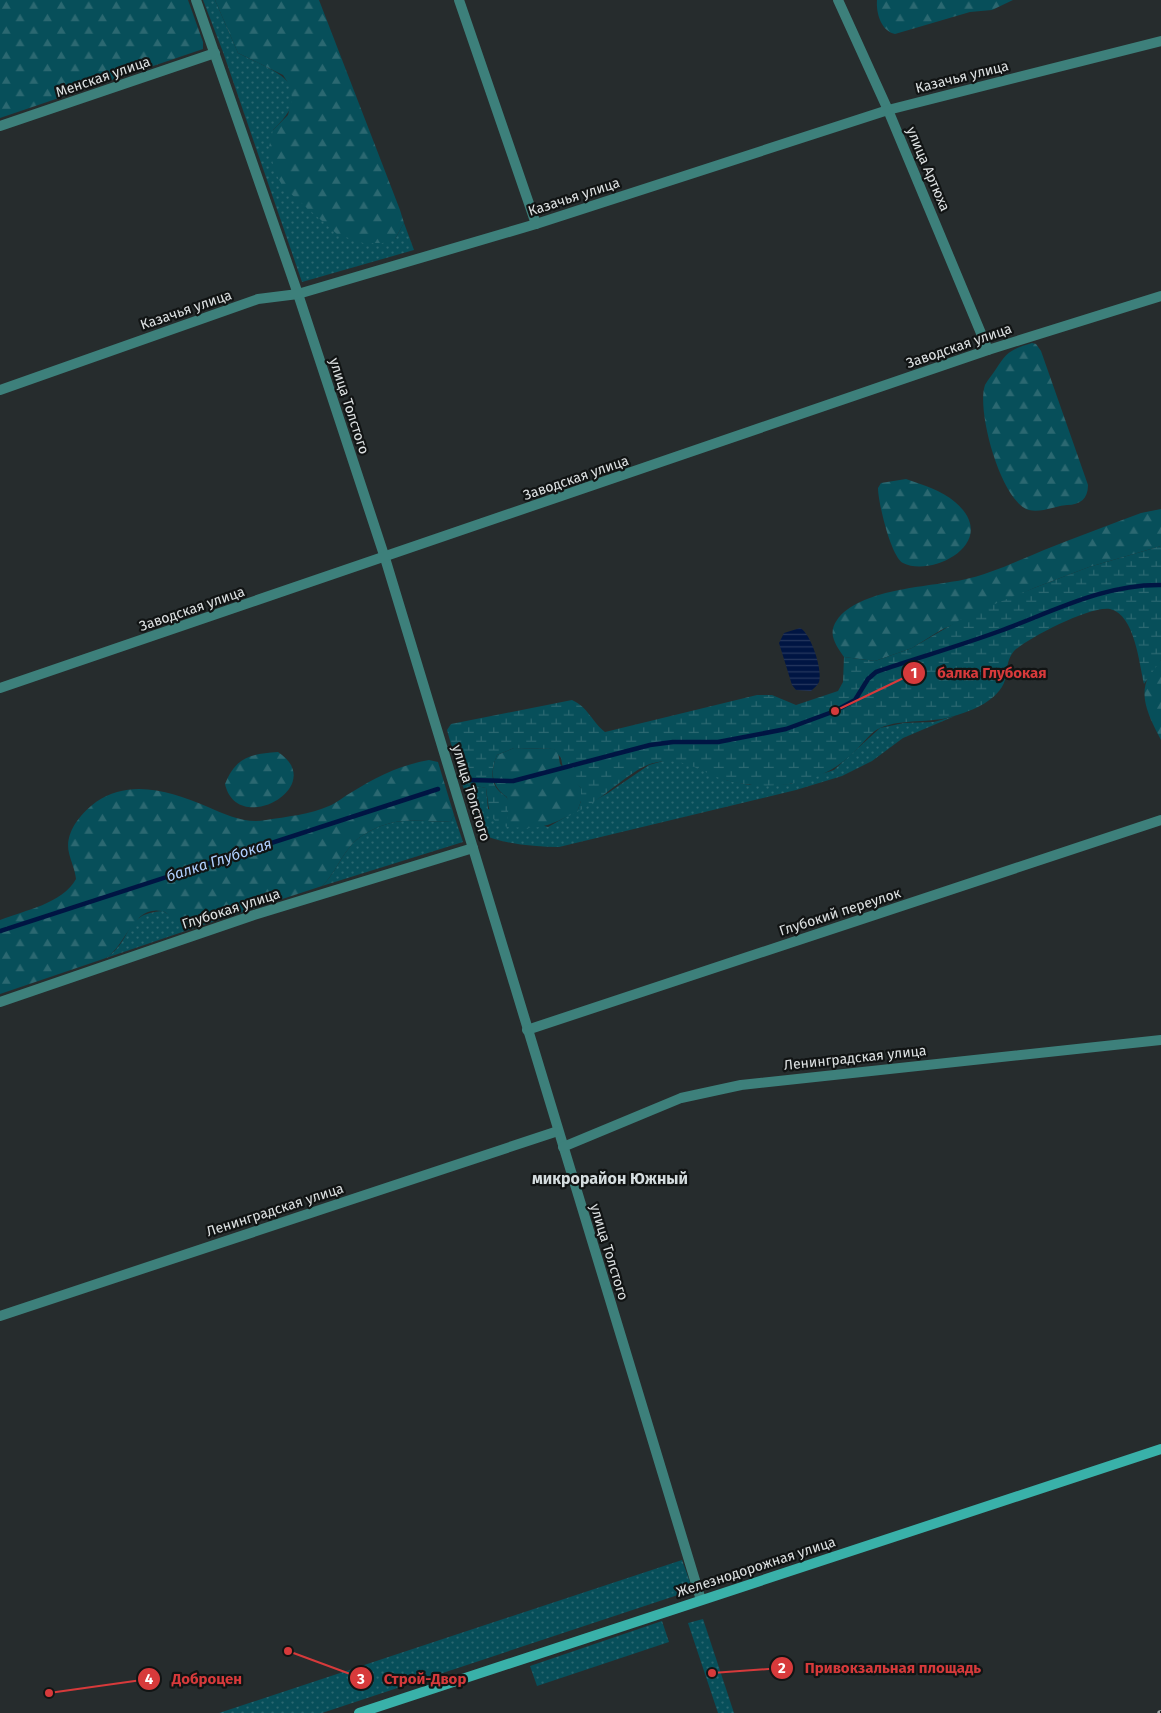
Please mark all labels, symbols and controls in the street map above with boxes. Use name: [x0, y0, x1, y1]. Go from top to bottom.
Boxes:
street label: Менская улица: [54, 53, 152, 101]
street label: Казачья улица: [914, 57, 1010, 97]
street label: улица Артюха: [903, 124, 953, 214]
street label: Казачья улица: [526, 174, 622, 220]
street label: Казачья улица: [138, 286, 234, 334]
street label: Заводская улица: [904, 320, 1014, 372]
street label: улица Толстого: [325, 356, 373, 456]
street label: Заводская улица: [521, 452, 631, 504]
street label: Заводская улица: [137, 583, 247, 635]
callout: балка Глубокая: [902, 658, 1056, 688]
text: 1: [911, 664, 917, 682]
text: балка Глубокая: [937, 664, 1047, 682]
street label: улица Толстого: [448, 743, 494, 843]
water label: балка Глубокая: [164, 834, 274, 886]
street label: Глубокий переулок: [777, 884, 904, 940]
street label: Глубокая улица: [180, 885, 282, 933]
street label: Ленинградская улица: [783, 1042, 927, 1074]
district label: микрорайон Южный: [532, 1169, 688, 1188]
street label: Ленинградская улица: [204, 1180, 346, 1240]
street label: улица Толстого: [586, 1202, 632, 1302]
street label: Железнодорожная улица: [674, 1533, 838, 1601]
callout: Привокзальная площадь: [770, 1653, 991, 1683]
text: 2: [778, 1659, 786, 1677]
text: Привокзальная площадь: [805, 1659, 981, 1677]
callout: Строй-Двор: [349, 1663, 477, 1693]
callout: Доброцен: [137, 1664, 252, 1694]
text: 4: [145, 1670, 154, 1688]
text: Доброцен: [171, 1670, 242, 1688]
text: 3: [356, 1670, 365, 1688]
text: Строй-Двор: [384, 1670, 466, 1688]

